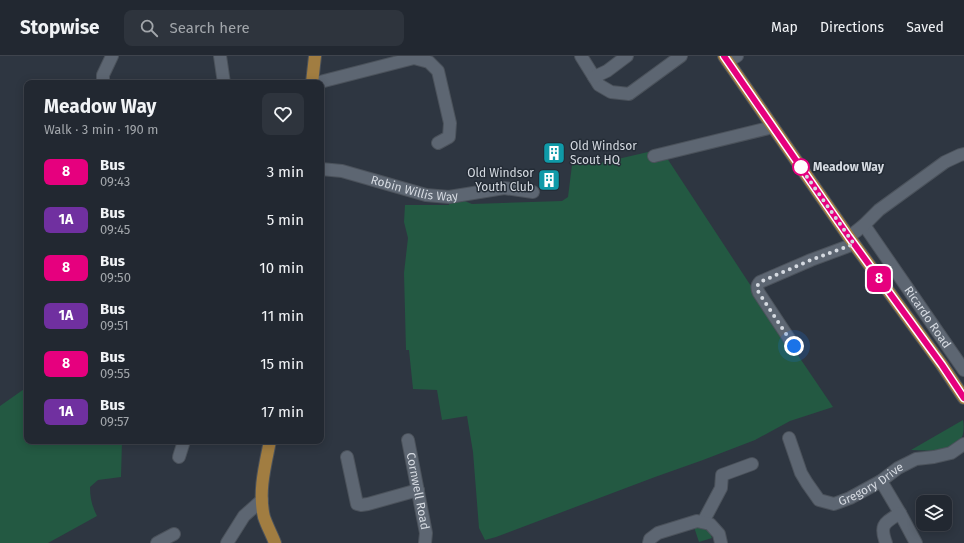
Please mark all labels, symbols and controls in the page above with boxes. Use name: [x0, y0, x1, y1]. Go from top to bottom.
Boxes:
search box: [124, 10, 404, 46]
text: Stopwise: [20, 16, 100, 39]
icon: search: [138, 17, 160, 39]
text: Search here: [170, 19, 250, 37]
text: Map: [771, 19, 798, 36]
text: Directions: [820, 19, 884, 36]
text: Saved: [906, 19, 944, 36]
button: heart: [262, 93, 304, 135]
text: Meadow Way: [44, 95, 156, 118]
text: Walk · 3 min · 190 m: [44, 122, 158, 137]
place label: Old Windsor Scout HQ: [570, 139, 637, 167]
building icon: Old Windsor Scout HQ: [541, 140, 567, 166]
text: Bus: [100, 156, 125, 174]
marker: Meadow Way: [792, 158, 810, 176]
place label: Meadow Way: [813, 160, 885, 174]
text: 8: [62, 163, 70, 180]
text: 3 min: [267, 163, 304, 181]
place label: Old Windsor Youth Club: [467, 166, 534, 194]
building icon: Old Windsor Youth Club: [536, 167, 562, 193]
street label: Robin Willis Way: [369, 173, 459, 204]
text: 09:43: [100, 174, 130, 189]
text: Bus: [100, 204, 125, 222]
text: 1A: [59, 211, 73, 228]
text: 5 min: [267, 211, 304, 229]
text: 09:45: [100, 222, 130, 237]
text: Bus: [100, 252, 125, 270]
text: 8: [62, 259, 70, 276]
text: 10 min: [259, 259, 304, 277]
line badge: 8: [866, 266, 892, 292]
text: 09:50: [100, 270, 131, 285]
text: 8: [875, 270, 883, 287]
street label: Ricardo Road: [901, 284, 954, 351]
text: Bus: [100, 300, 125, 318]
text: 1A: [59, 307, 73, 324]
text: 11 min: [261, 307, 304, 325]
text: 09:51: [100, 318, 129, 333]
your location: [784, 336, 804, 356]
text: Bus: [100, 348, 125, 366]
text: 8: [62, 355, 70, 372]
text: 15 min: [260, 355, 304, 373]
text: 09:55: [100, 366, 130, 381]
text: Bus: [100, 396, 125, 414]
text: 1A: [59, 403, 73, 420]
text: 17 min: [261, 403, 304, 421]
text: 09:57: [100, 414, 129, 429]
street label: Cornwell Road: [404, 451, 432, 531]
street label: Gregory Drive: [837, 460, 905, 509]
map controls: [916, 495, 952, 531]
button: layers: [916, 495, 952, 531]

